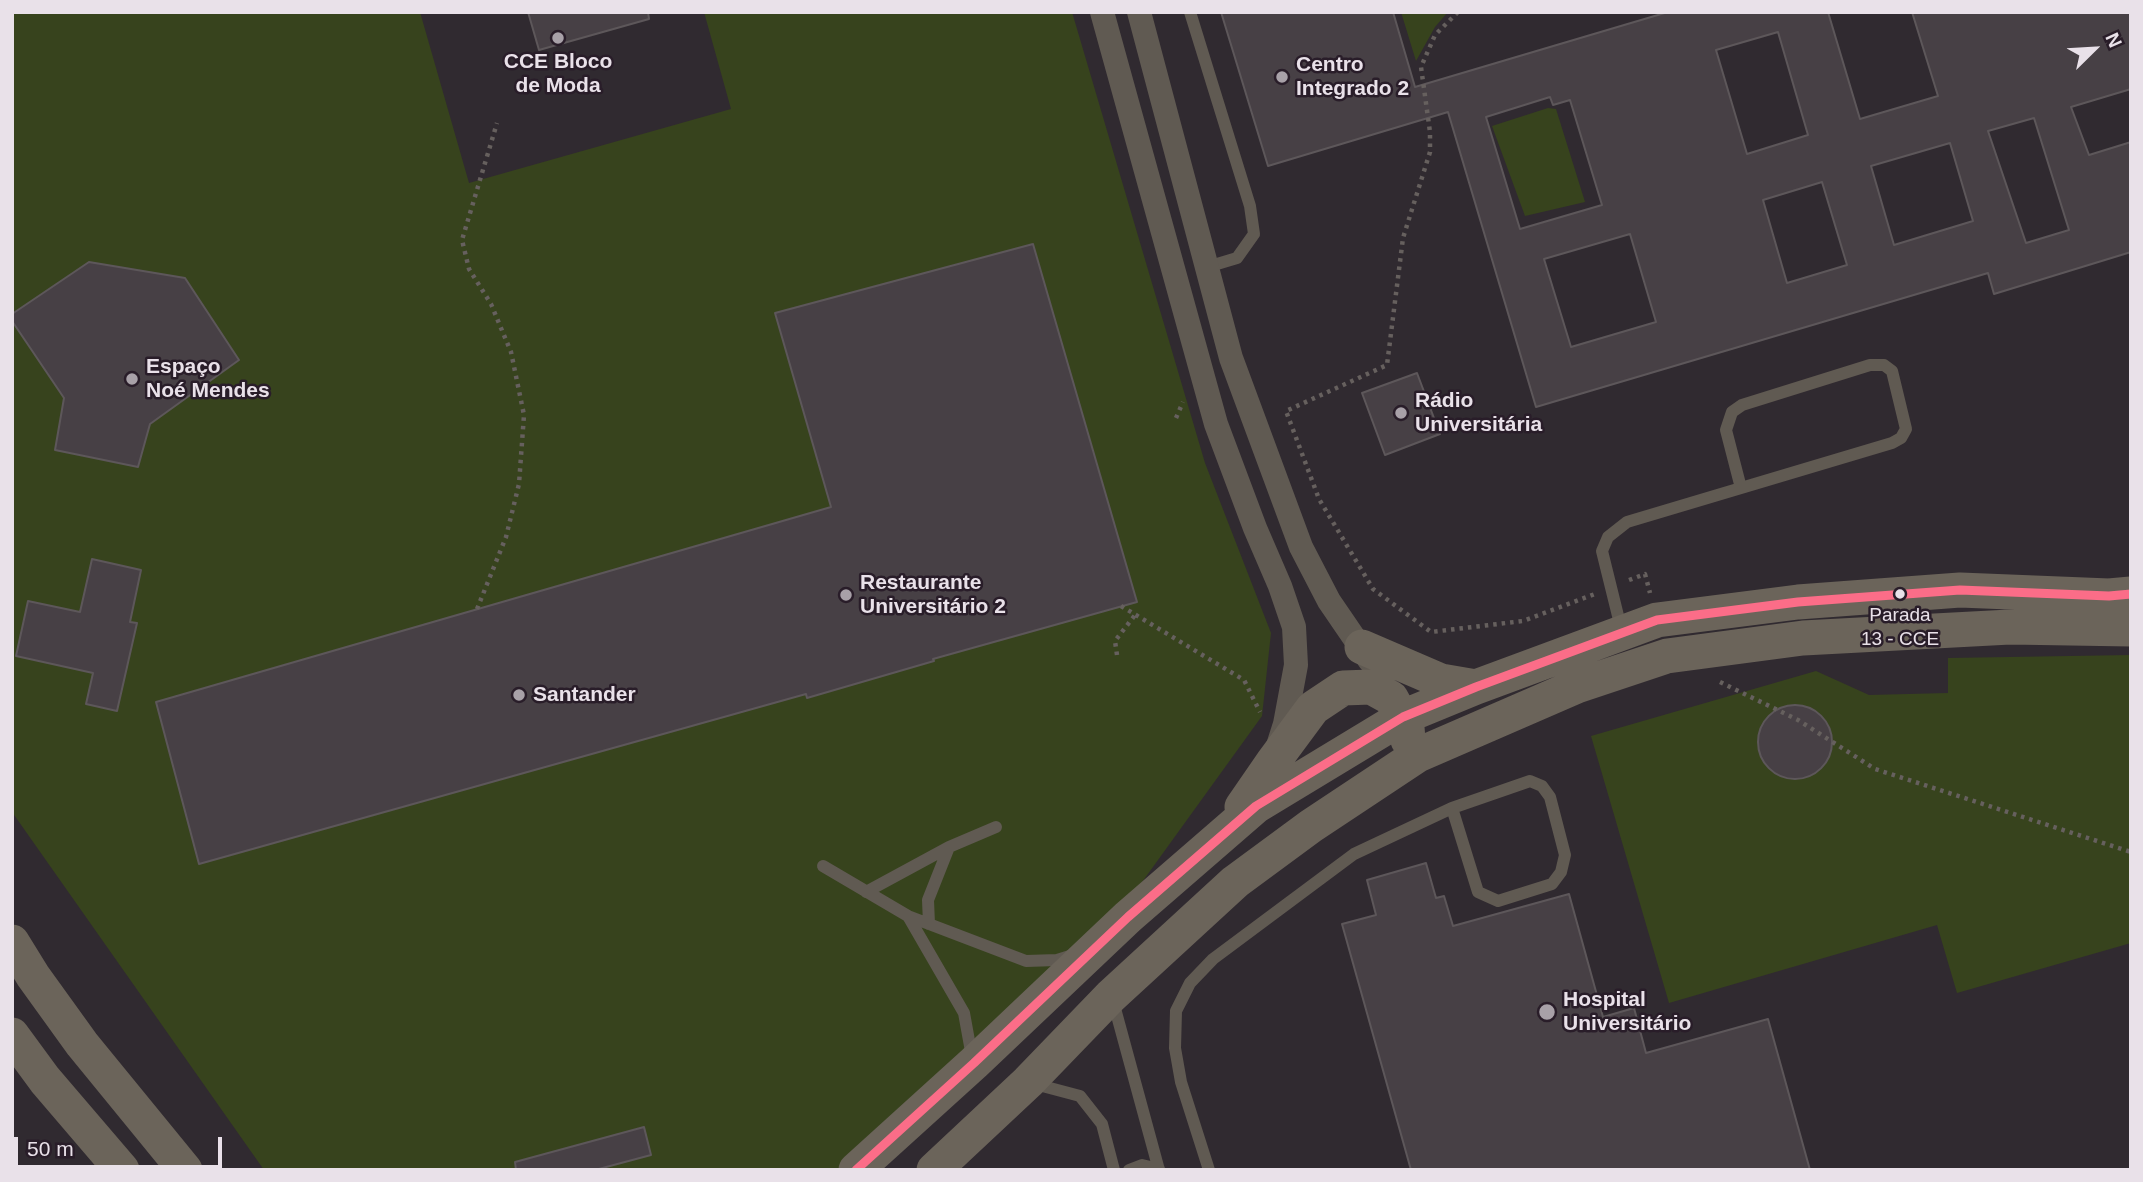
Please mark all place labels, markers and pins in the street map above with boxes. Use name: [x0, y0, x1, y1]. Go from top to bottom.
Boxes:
marker: CCE Bloco de Moda: [550, 30, 566, 46]
place label: CCE Bloco de Moda: [504, 49, 612, 99]
place label: Centro Integrado 2: [1296, 52, 1409, 102]
marker: Centro Integrado 2: [1274, 69, 1290, 85]
place label: Espaço Noé Mendes: [146, 354, 270, 404]
marker: Espaço Noé Mendes: [124, 371, 140, 387]
place label: Rádio Universitária: [1415, 388, 1542, 438]
marker: Rádio Universitária: [1393, 405, 1409, 421]
place label: Restaurante Universitário 2: [860, 570, 1006, 620]
marker: Restaurante Universitário 2: [838, 587, 854, 603]
marker: Parada 13 - CCE: [1893, 587, 1907, 601]
place label: Parada 13 - CCE: [1861, 605, 1939, 649]
place label: Santander: [533, 682, 636, 708]
marker: Santander: [511, 687, 527, 703]
place label: Hospital Universitário: [1563, 987, 1691, 1037]
marker: Hospital Universitário: [1537, 1002, 1557, 1022]

